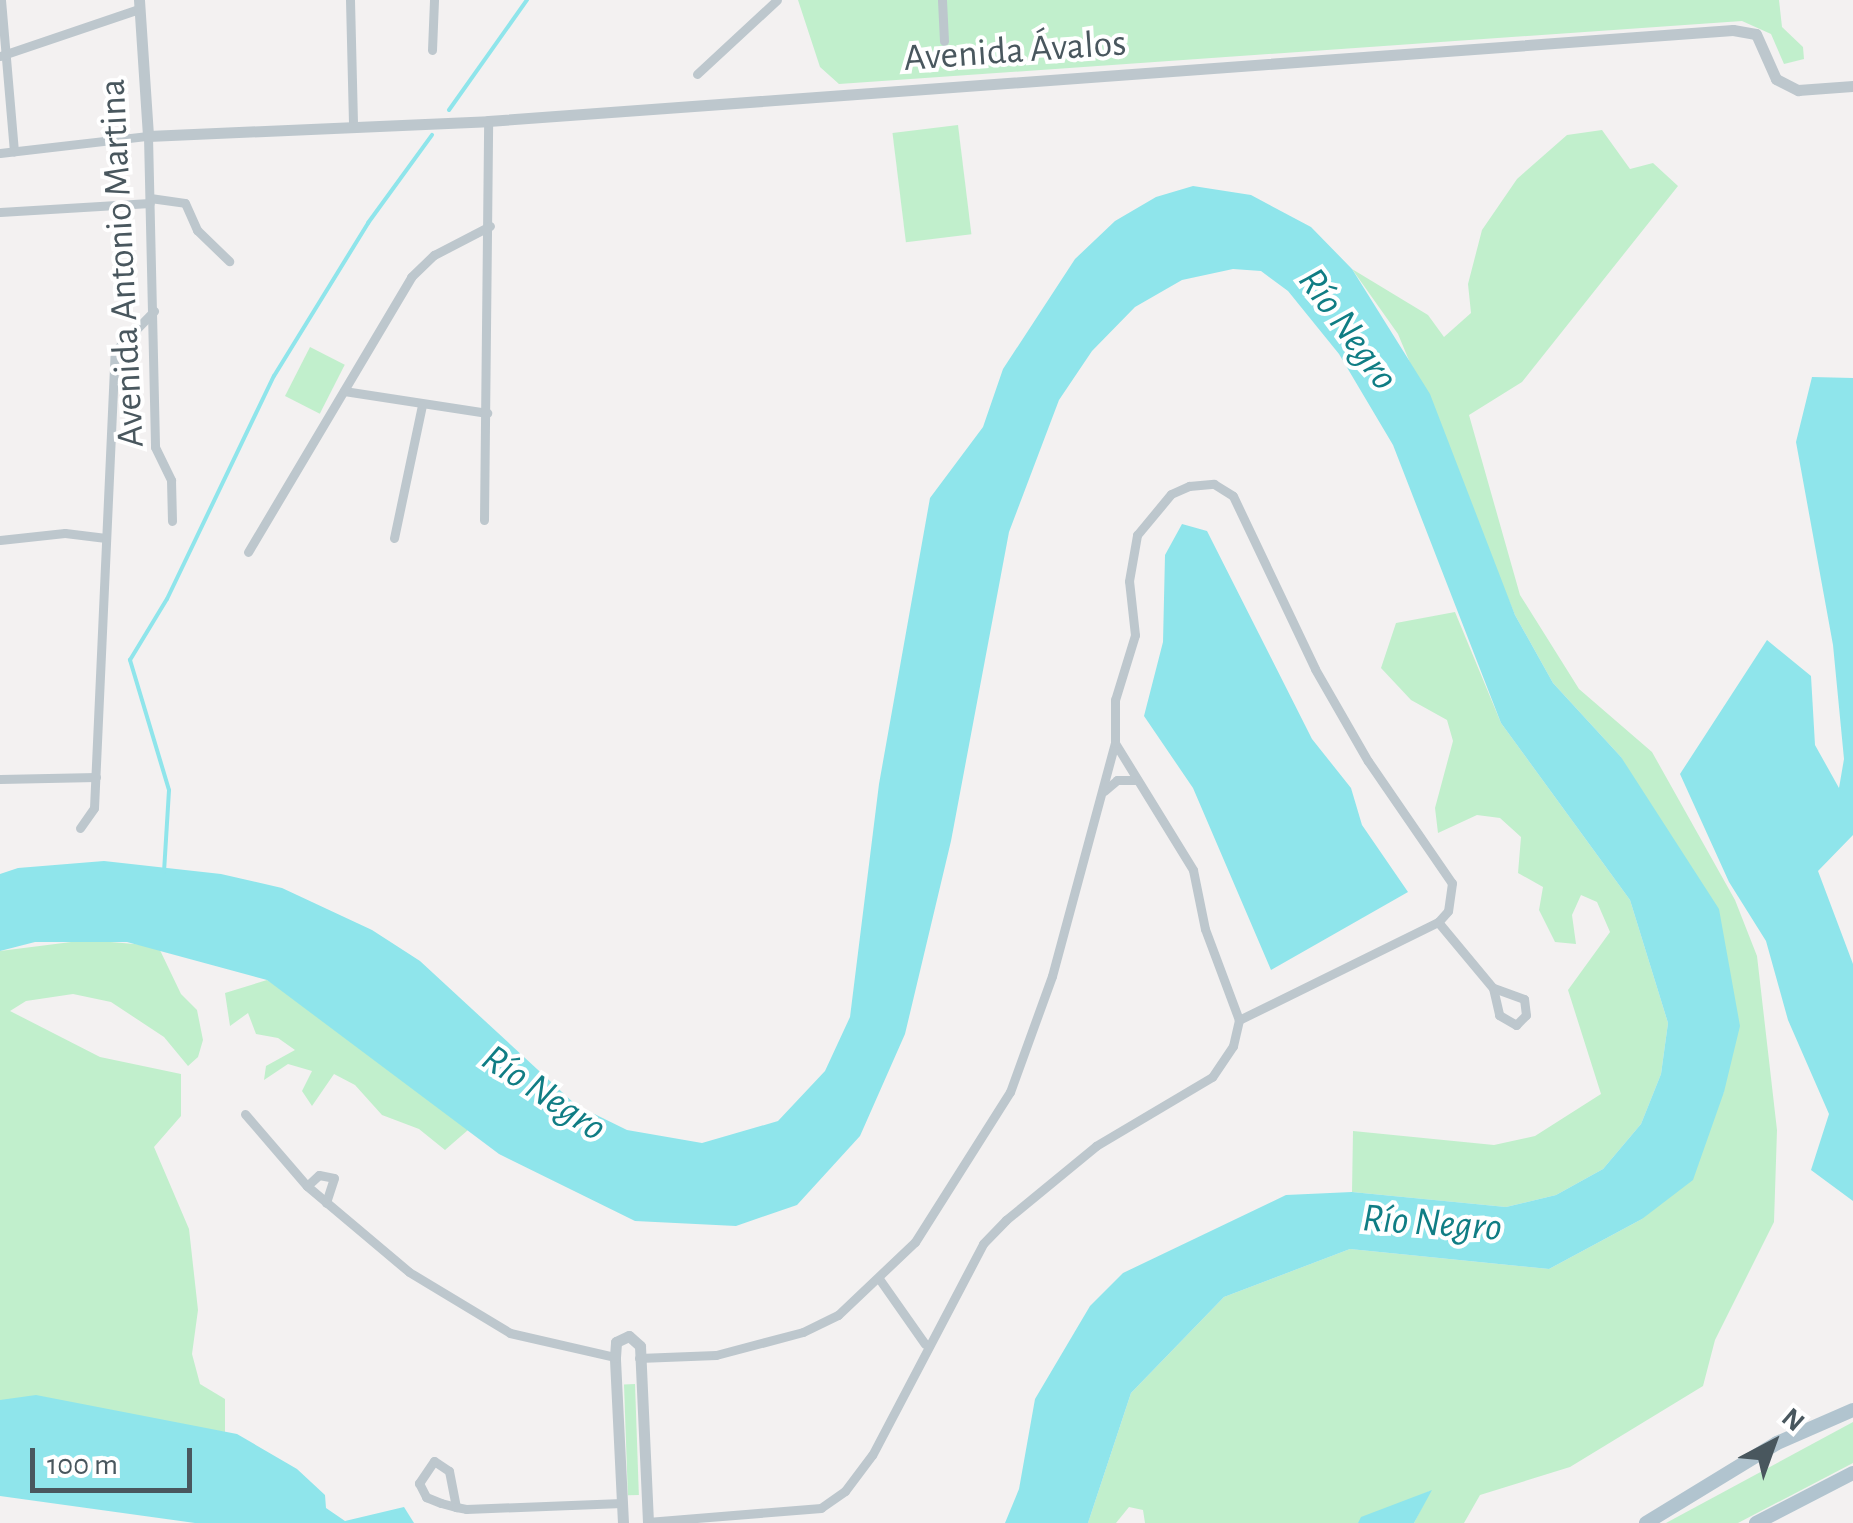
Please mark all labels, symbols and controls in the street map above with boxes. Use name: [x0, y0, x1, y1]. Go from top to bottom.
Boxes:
street label: Avenida Ávalos: [902, 21, 1128, 83]
street label: Avenida Antonio Martina: [91, 78, 155, 448]
water label: Río Negro: [1288, 258, 1408, 400]
water label: Río Negro: [473, 1034, 615, 1152]
water label: Río Negro: [1361, 1194, 1503, 1252]
north arrow: [1723, 1393, 1823, 1493]
text: N: [1776, 1403, 1809, 1437]
scale bar: [35, 1428, 198, 1490]
text: 100 m: [47, 1450, 118, 1480]

